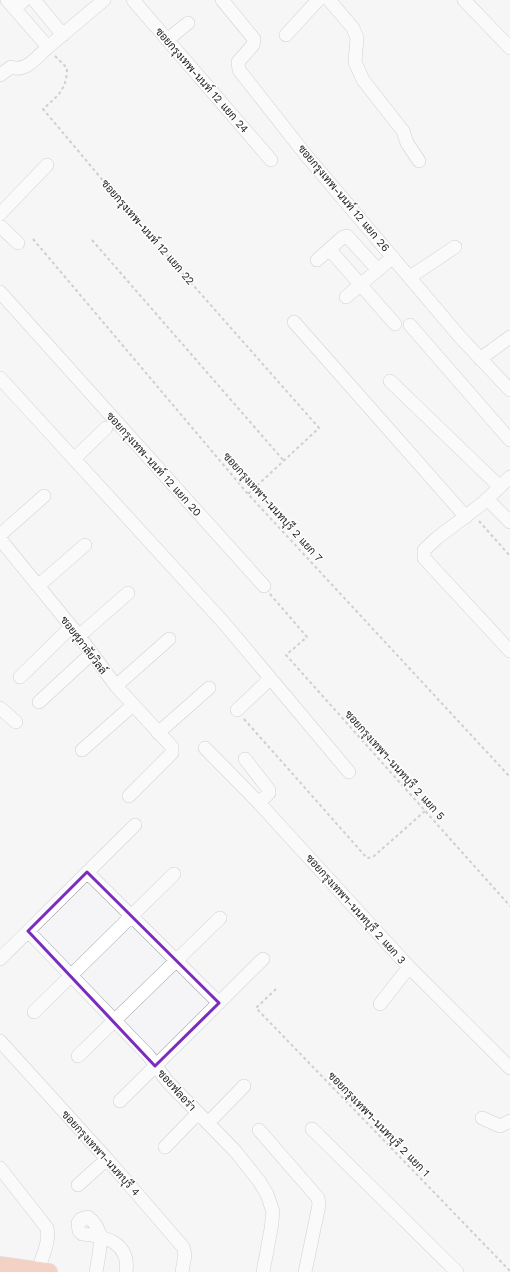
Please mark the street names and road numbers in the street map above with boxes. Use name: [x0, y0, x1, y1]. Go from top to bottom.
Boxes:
street label: ซอยกรุงเทพ-นนท์ 12 แยก 24: [151, 24, 253, 137]
street label: ซอยกรุงเทพ-นนท์ 12 แยก 26: [294, 141, 394, 256]
street label: ซอยกรุงเทพ-นนท์ 12 แยก 22: [97, 176, 198, 289]
street label: ซอยกรุงเทพ-นนท์ 12 แยก 20: [102, 408, 205, 521]
street label: ซอยกรุงเทพฯ-นนทบุรี 2 แยก 7: [219, 449, 327, 566]
street label: ซอยศุภาลัยวิลล์: [56, 613, 111, 678]
street label: ซอยกรุงเทพฯ-นนทบุรี 2 แยก 5: [340, 706, 449, 824]
street label: ซอยกรุงเทพฯ-นนทบุรี 2 แยก 3: [301, 850, 410, 968]
street label: ซอยฟลอร่า: [155, 1066, 199, 1114]
street label: ซอยกรุงเทพฯ-นนทบุรี 2 แยก 1: [324, 1068, 434, 1181]
street label: ซอยกรุงเทพฯ-นนทบุรี 4: [57, 1107, 144, 1200]

